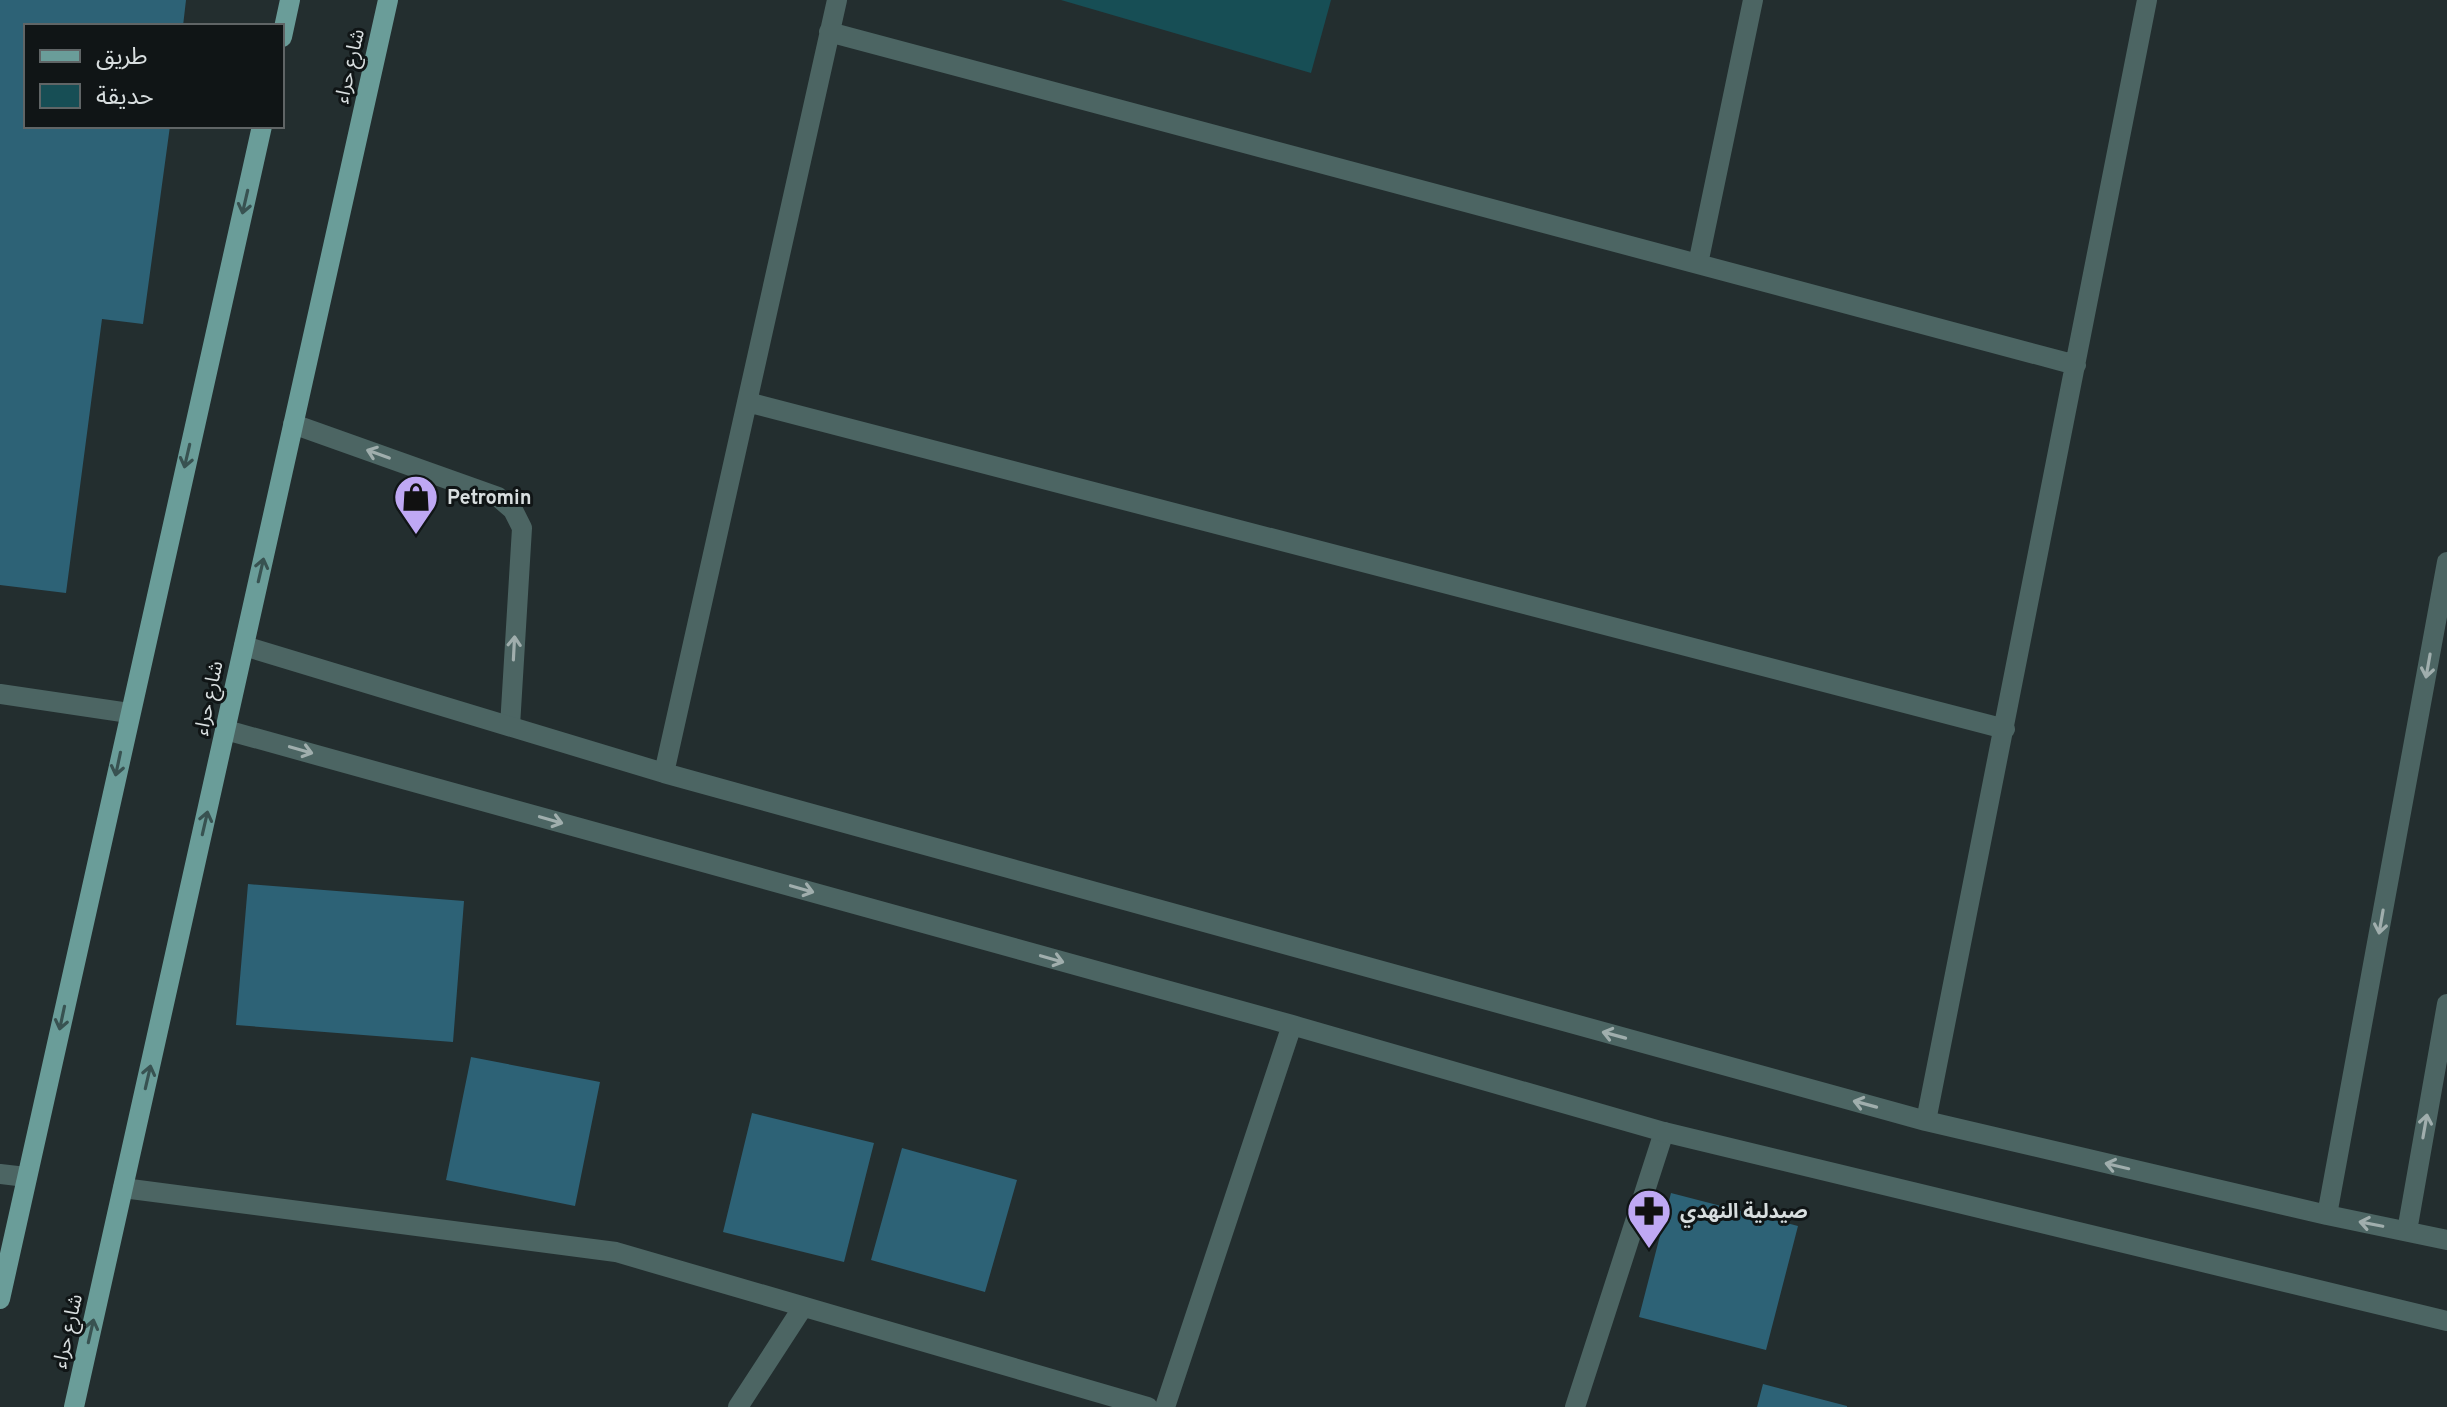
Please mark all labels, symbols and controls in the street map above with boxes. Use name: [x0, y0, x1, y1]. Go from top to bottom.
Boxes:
legend: [24, 24, 284, 128]
street label: شارع حراء: [330, 27, 372, 106]
text: طريق: [96, 43, 148, 73]
text: حديقة: [96, 83, 154, 113]
one-way arrow: [237, 189, 252, 214]
one-way arrow: [179, 442, 194, 468]
one-way arrow: [366, 446, 391, 460]
shop icon: Petromin: [392, 473, 440, 536]
place label: Petromin: [447, 486, 532, 512]
one-way arrow: [254, 557, 269, 583]
one-way arrow: [507, 635, 522, 662]
one-way arrow: [2419, 653, 2434, 678]
street label: شارع حراء: [189, 659, 231, 738]
one-way arrow: [287, 744, 313, 759]
one-way arrow: [110, 751, 125, 776]
one-way arrow: [198, 811, 213, 837]
one-way arrow: [538, 813, 564, 828]
one-way arrow: [788, 883, 814, 898]
one-way arrow: [2373, 908, 2388, 934]
one-way arrow: [1039, 952, 1065, 967]
one-way arrow: [54, 1004, 69, 1030]
one-way arrow: [1602, 1027, 1628, 1042]
one-way arrow: [141, 1065, 156, 1090]
one-way arrow: [1852, 1096, 1878, 1111]
one-way arrow: [2419, 1114, 2434, 1140]
one-way arrow: [2105, 1158, 2131, 1173]
pharmacy icon: صيدلية النهدي: [1625, 1187, 1673, 1250]
place label: صيدلية النهدي: [1680, 1200, 1808, 1228]
one-way arrow: [2359, 1215, 2384, 1230]
street label: شارع حراء: [48, 1292, 90, 1371]
one-way arrow: [84, 1319, 99, 1344]

